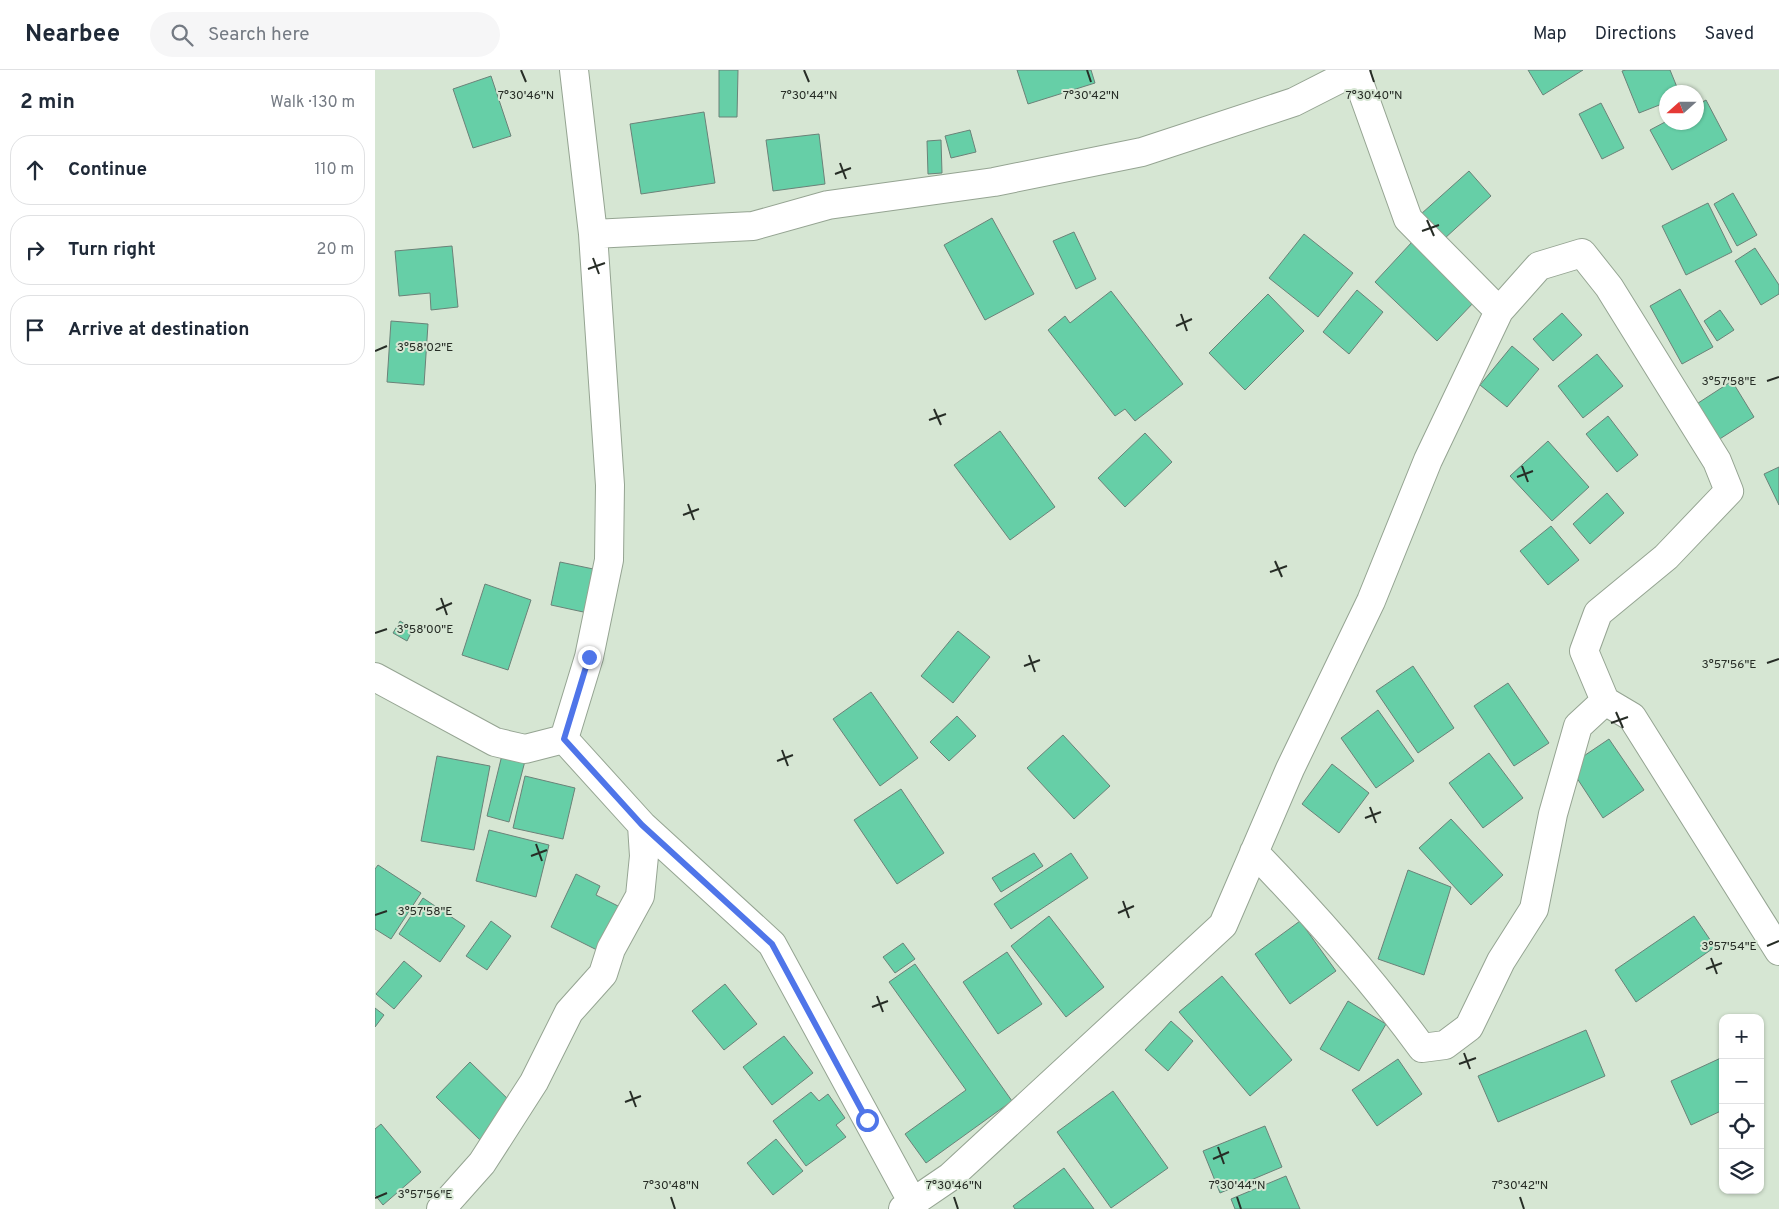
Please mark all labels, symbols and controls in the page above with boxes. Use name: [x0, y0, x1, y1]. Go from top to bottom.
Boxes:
search box: [150, 12, 500, 57]
text: Nearbee: [25, 20, 120, 50]
icon: search: [168, 21, 196, 49]
text: Search here: [208, 23, 310, 47]
text: Map: [1533, 23, 1567, 46]
text: Directions: [1595, 23, 1677, 46]
text: Saved: [1705, 23, 1754, 46]
north arrow: [1659, 85, 1704, 130]
text: 7°30'46"N: [498, 88, 554, 104]
text: 7°30'44"N: [781, 88, 837, 104]
text: 7°30'42"N: [1063, 88, 1119, 104]
text: 7°30'40"N: [1345, 88, 1403, 104]
text: 2 min: [20, 89, 75, 116]
text: Walk · 130 m: [270, 93, 355, 113]
icon: ahead: [21, 156, 49, 184]
text: Continue: [68, 158, 147, 182]
text: 110 m: [314, 160, 354, 180]
icon: right: [21, 236, 49, 264]
text: Turn right: [68, 238, 156, 262]
text: 20 m: [317, 240, 354, 260]
icon: arrive: [21, 316, 49, 344]
text: Arrive at destination: [68, 318, 249, 342]
text: 3°58'02"E: [397, 340, 453, 356]
text: 3°57'58"E: [1701, 374, 1757, 390]
text: 3°58'00"E: [397, 622, 453, 638]
route end: [578, 646, 601, 669]
text: 3°57'56"E: [1702, 657, 1756, 673]
text: 3°57'58"E: [397, 904, 453, 920]
text: 3°57'54"E: [1701, 939, 1757, 955]
map controls: [1719, 1014, 1764, 1194]
button: +: [1719, 1014, 1764, 1059]
button: −: [1719, 1059, 1764, 1104]
button: locate: [1719, 1104, 1764, 1149]
route start: [856, 1109, 879, 1132]
button: layers: [1719, 1149, 1764, 1194]
text: 7°30'48"N: [643, 1178, 699, 1194]
text: 7°30'46"N: [926, 1178, 982, 1194]
text: 7°30'44"N: [1209, 1178, 1265, 1194]
text: 7°30'42"N: [1492, 1178, 1548, 1194]
text: 3°57'56"E: [398, 1187, 452, 1203]

